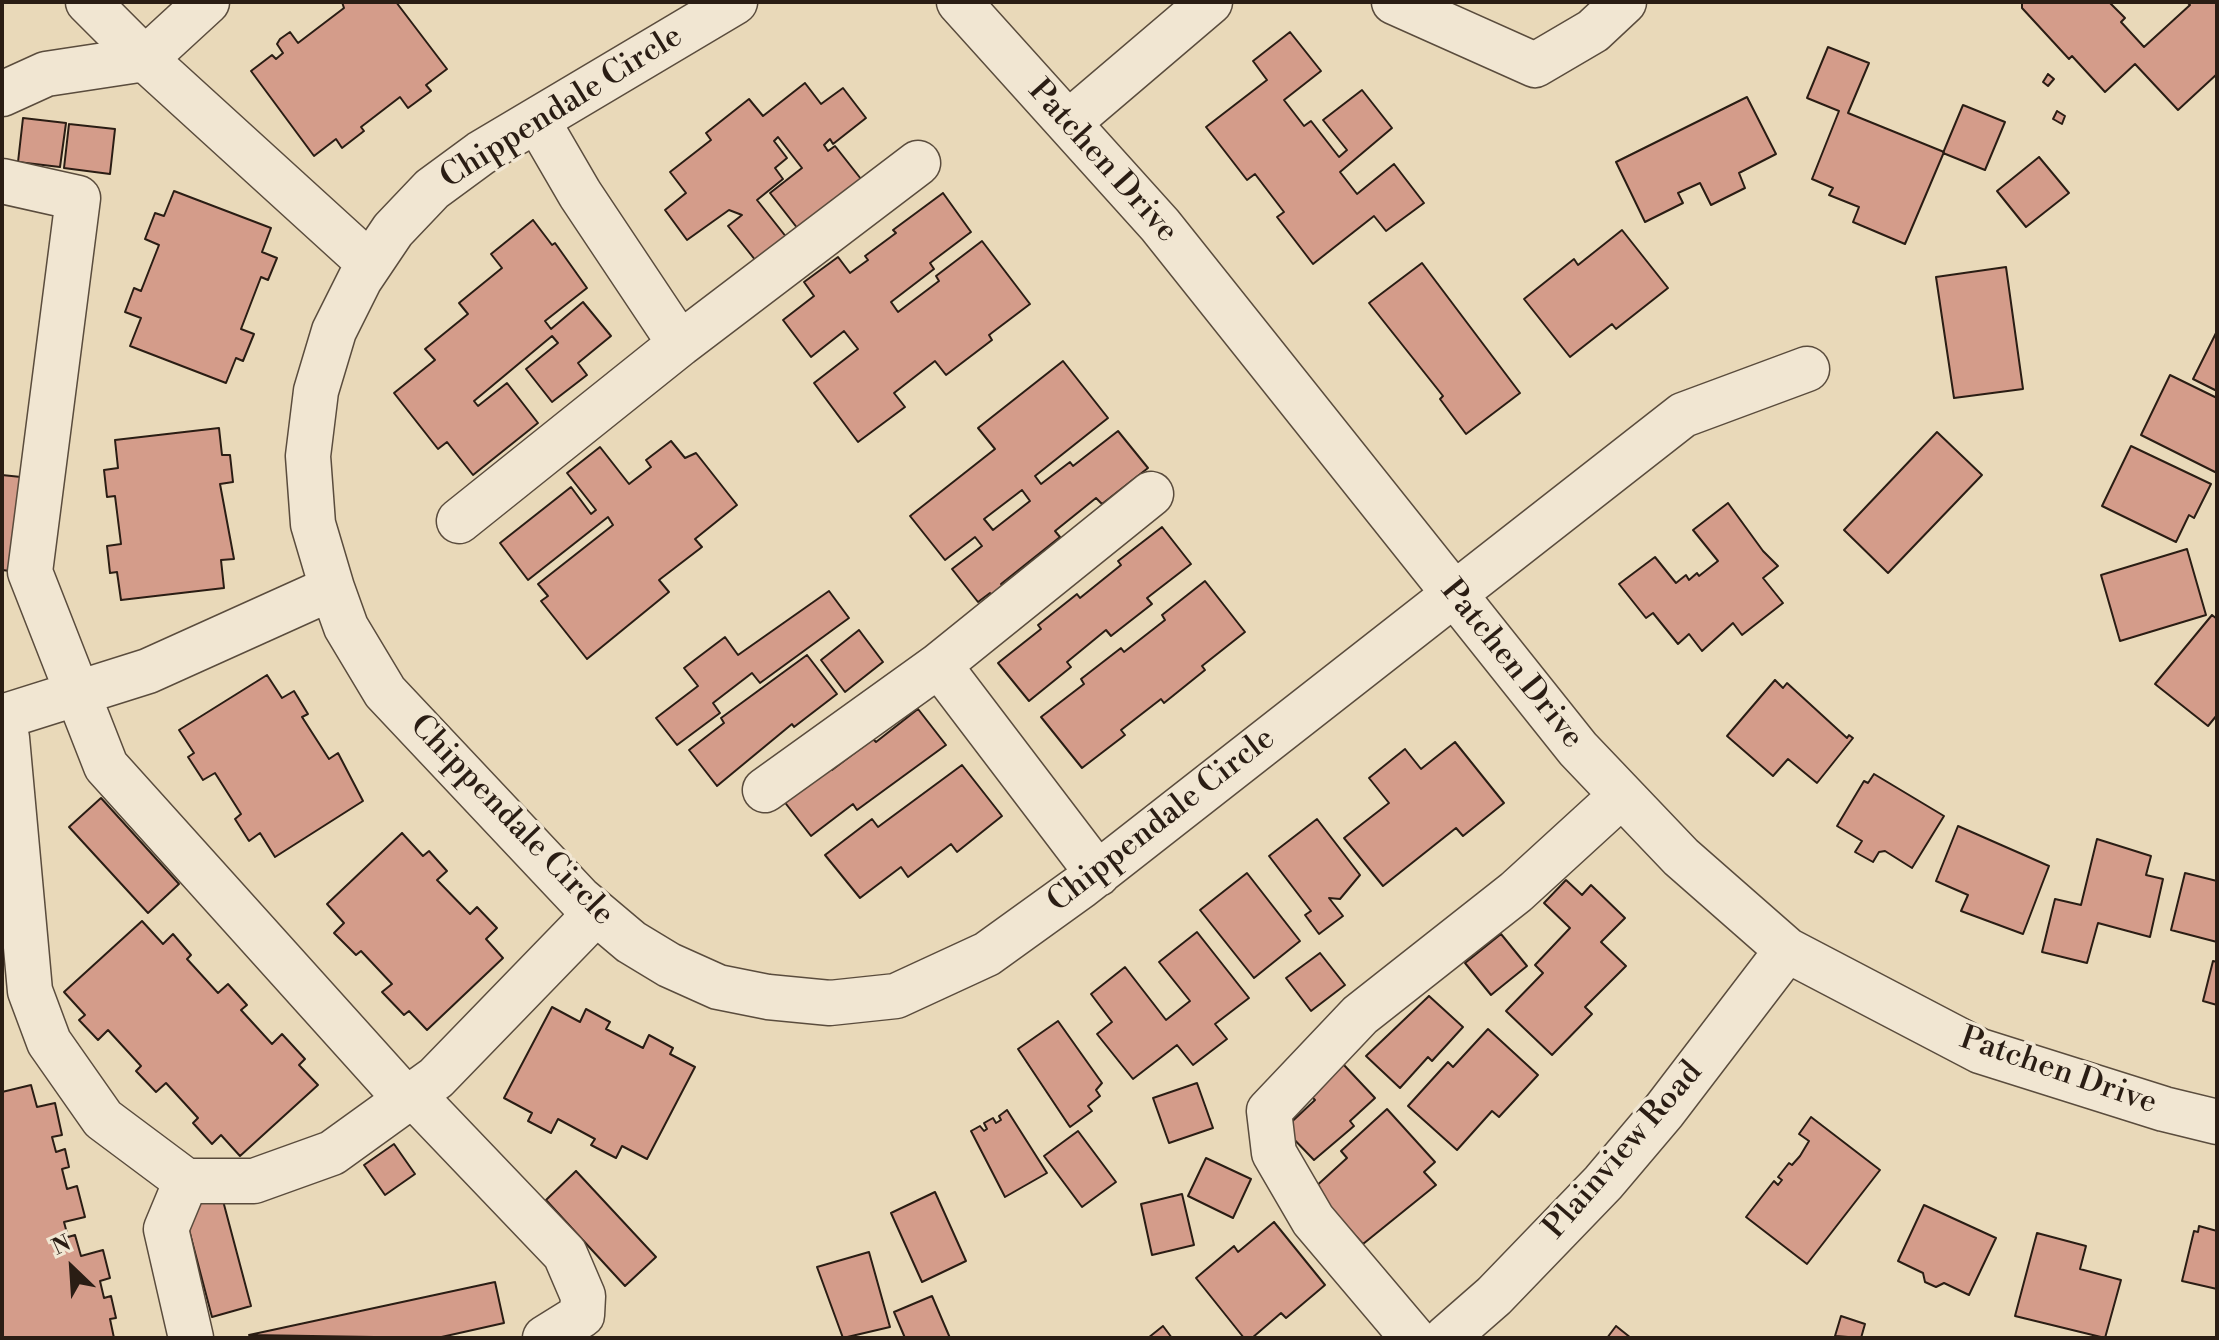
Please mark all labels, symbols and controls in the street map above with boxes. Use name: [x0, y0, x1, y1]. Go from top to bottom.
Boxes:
street label: Chippendale Circle: [434, 18, 690, 198]
street label: Patchen Drive: [1019, 73, 1185, 251]
street label: Patchen Drive: [1431, 573, 1591, 757]
street label: Chippendale Circle: [401, 708, 621, 934]
street label: Chippendale Circle: [1041, 720, 1283, 922]
street label: Patchen Drive: [1955, 1020, 2161, 1124]
street label: Plainview Road: [1537, 1055, 1711, 1247]
north arrow: [32, 1228, 112, 1308]
text: N: [48, 1230, 75, 1262]

